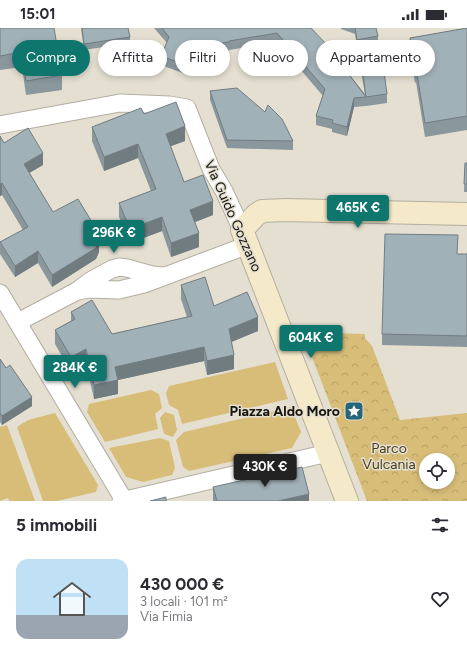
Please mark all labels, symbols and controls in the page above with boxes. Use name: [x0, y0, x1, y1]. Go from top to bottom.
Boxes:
text: 15:01: [20, 5, 56, 23]
chip: Compra: [12, 40, 90, 76]
chip: Affitta: [98, 40, 167, 76]
chip: Filtri: [175, 40, 230, 76]
chip: Nuovo: [238, 40, 308, 76]
chip: Appartamento: [316, 40, 435, 76]
street label: Via Guido Gozzano: [201, 157, 265, 275]
pin: 465K €: [325, 195, 391, 229]
text: 465K €: [336, 200, 380, 215]
pin: 296K €: [81, 220, 147, 254]
text: 296K €: [92, 225, 136, 240]
pin: 604K €: [278, 325, 344, 359]
text: 604K €: [289, 330, 333, 345]
pin: 284K €: [42, 355, 108, 389]
text: 284K €: [53, 360, 97, 375]
place icon: Piazza Aldo Moro: [343, 400, 365, 422]
place label: Piazza Aldo Moro: [229, 403, 340, 420]
park label: Parco Vulcania: [362, 440, 416, 473]
map controls: [419, 453, 455, 489]
button: locate: [419, 453, 455, 489]
pin: 430K €: [232, 454, 298, 488]
text: 430K €: [243, 459, 287, 474]
icon: filters: [429, 514, 451, 536]
text: 5 immobili: [16, 515, 97, 535]
text: 430 000 €: [140, 574, 224, 594]
icon: home: [48, 575, 96, 623]
icon: heart: [429, 588, 451, 610]
text: 3 locali · 101 m²: [140, 594, 228, 609]
text: Via Fimia: [140, 609, 193, 624]

